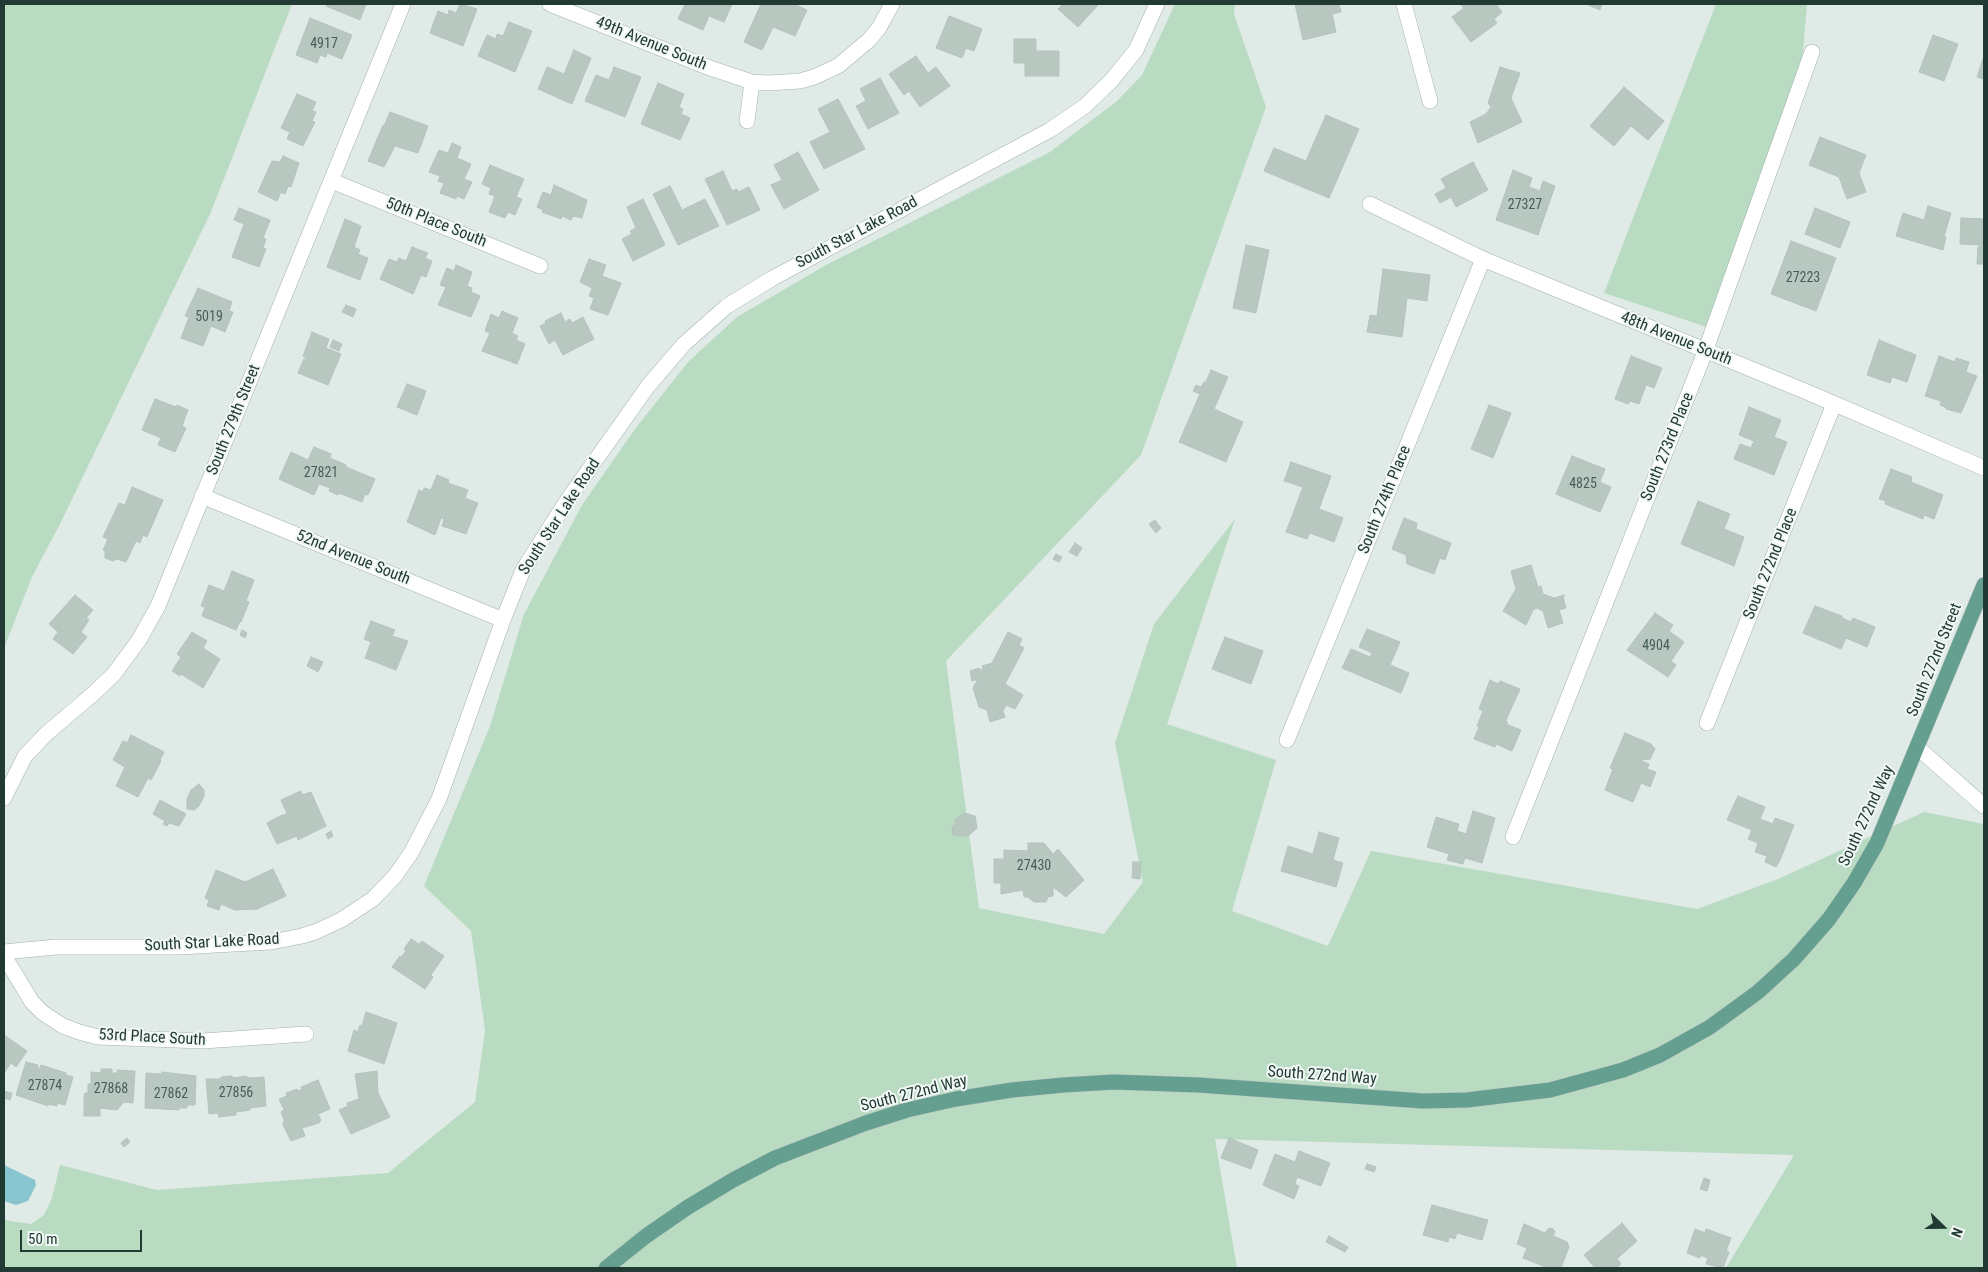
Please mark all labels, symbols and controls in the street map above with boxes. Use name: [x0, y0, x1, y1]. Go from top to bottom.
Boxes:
street label: 49th Avenue South: [593, 13, 709, 75]
house number: 4917: [310, 36, 338, 52]
street label: South Star Lake Road: [793, 193, 921, 273]
street label: 50th Place South: [383, 194, 489, 252]
house number: 27327: [1508, 197, 1542, 213]
house number: 27223: [1786, 270, 1820, 286]
street label: 48th Avenue South: [1618, 308, 1734, 370]
house number: 5019: [195, 309, 223, 325]
street label: South 279th Street: [203, 362, 265, 478]
street label: South 273rd Place: [1637, 390, 1699, 504]
street label: South 274th Place: [1355, 443, 1415, 557]
street label: South Star Lake Road: [515, 455, 605, 579]
house number: 27821: [304, 465, 338, 481]
house number: 4825: [1569, 476, 1597, 492]
street label: South 272nd Place: [1740, 506, 1802, 622]
street label: 52nd Avenue South: [293, 526, 413, 590]
street label: South 272nd Street: [1903, 600, 1967, 720]
house number: 4904: [1642, 638, 1670, 654]
street label: South 272nd Way: [1835, 762, 1899, 870]
house number: 27430: [1017, 858, 1051, 874]
street label: South Star Lake Road: [144, 930, 280, 956]
street label: 53rd Place South: [98, 1026, 206, 1050]
street label: South 272nd Way: [1267, 1063, 1377, 1089]
street label: South 272nd Way: [859, 1071, 969, 1117]
house number: 27874: [28, 1078, 62, 1094]
house number: 27868: [94, 1081, 128, 1097]
house number: 27856: [219, 1085, 253, 1101]
house number: 27862: [154, 1086, 188, 1102]
north arrow: [1918, 1202, 1968, 1252]
scale bar: [22, 1220, 145, 1252]
text: N: [1948, 1226, 1966, 1240]
text: 50 m: [28, 1230, 58, 1248]

